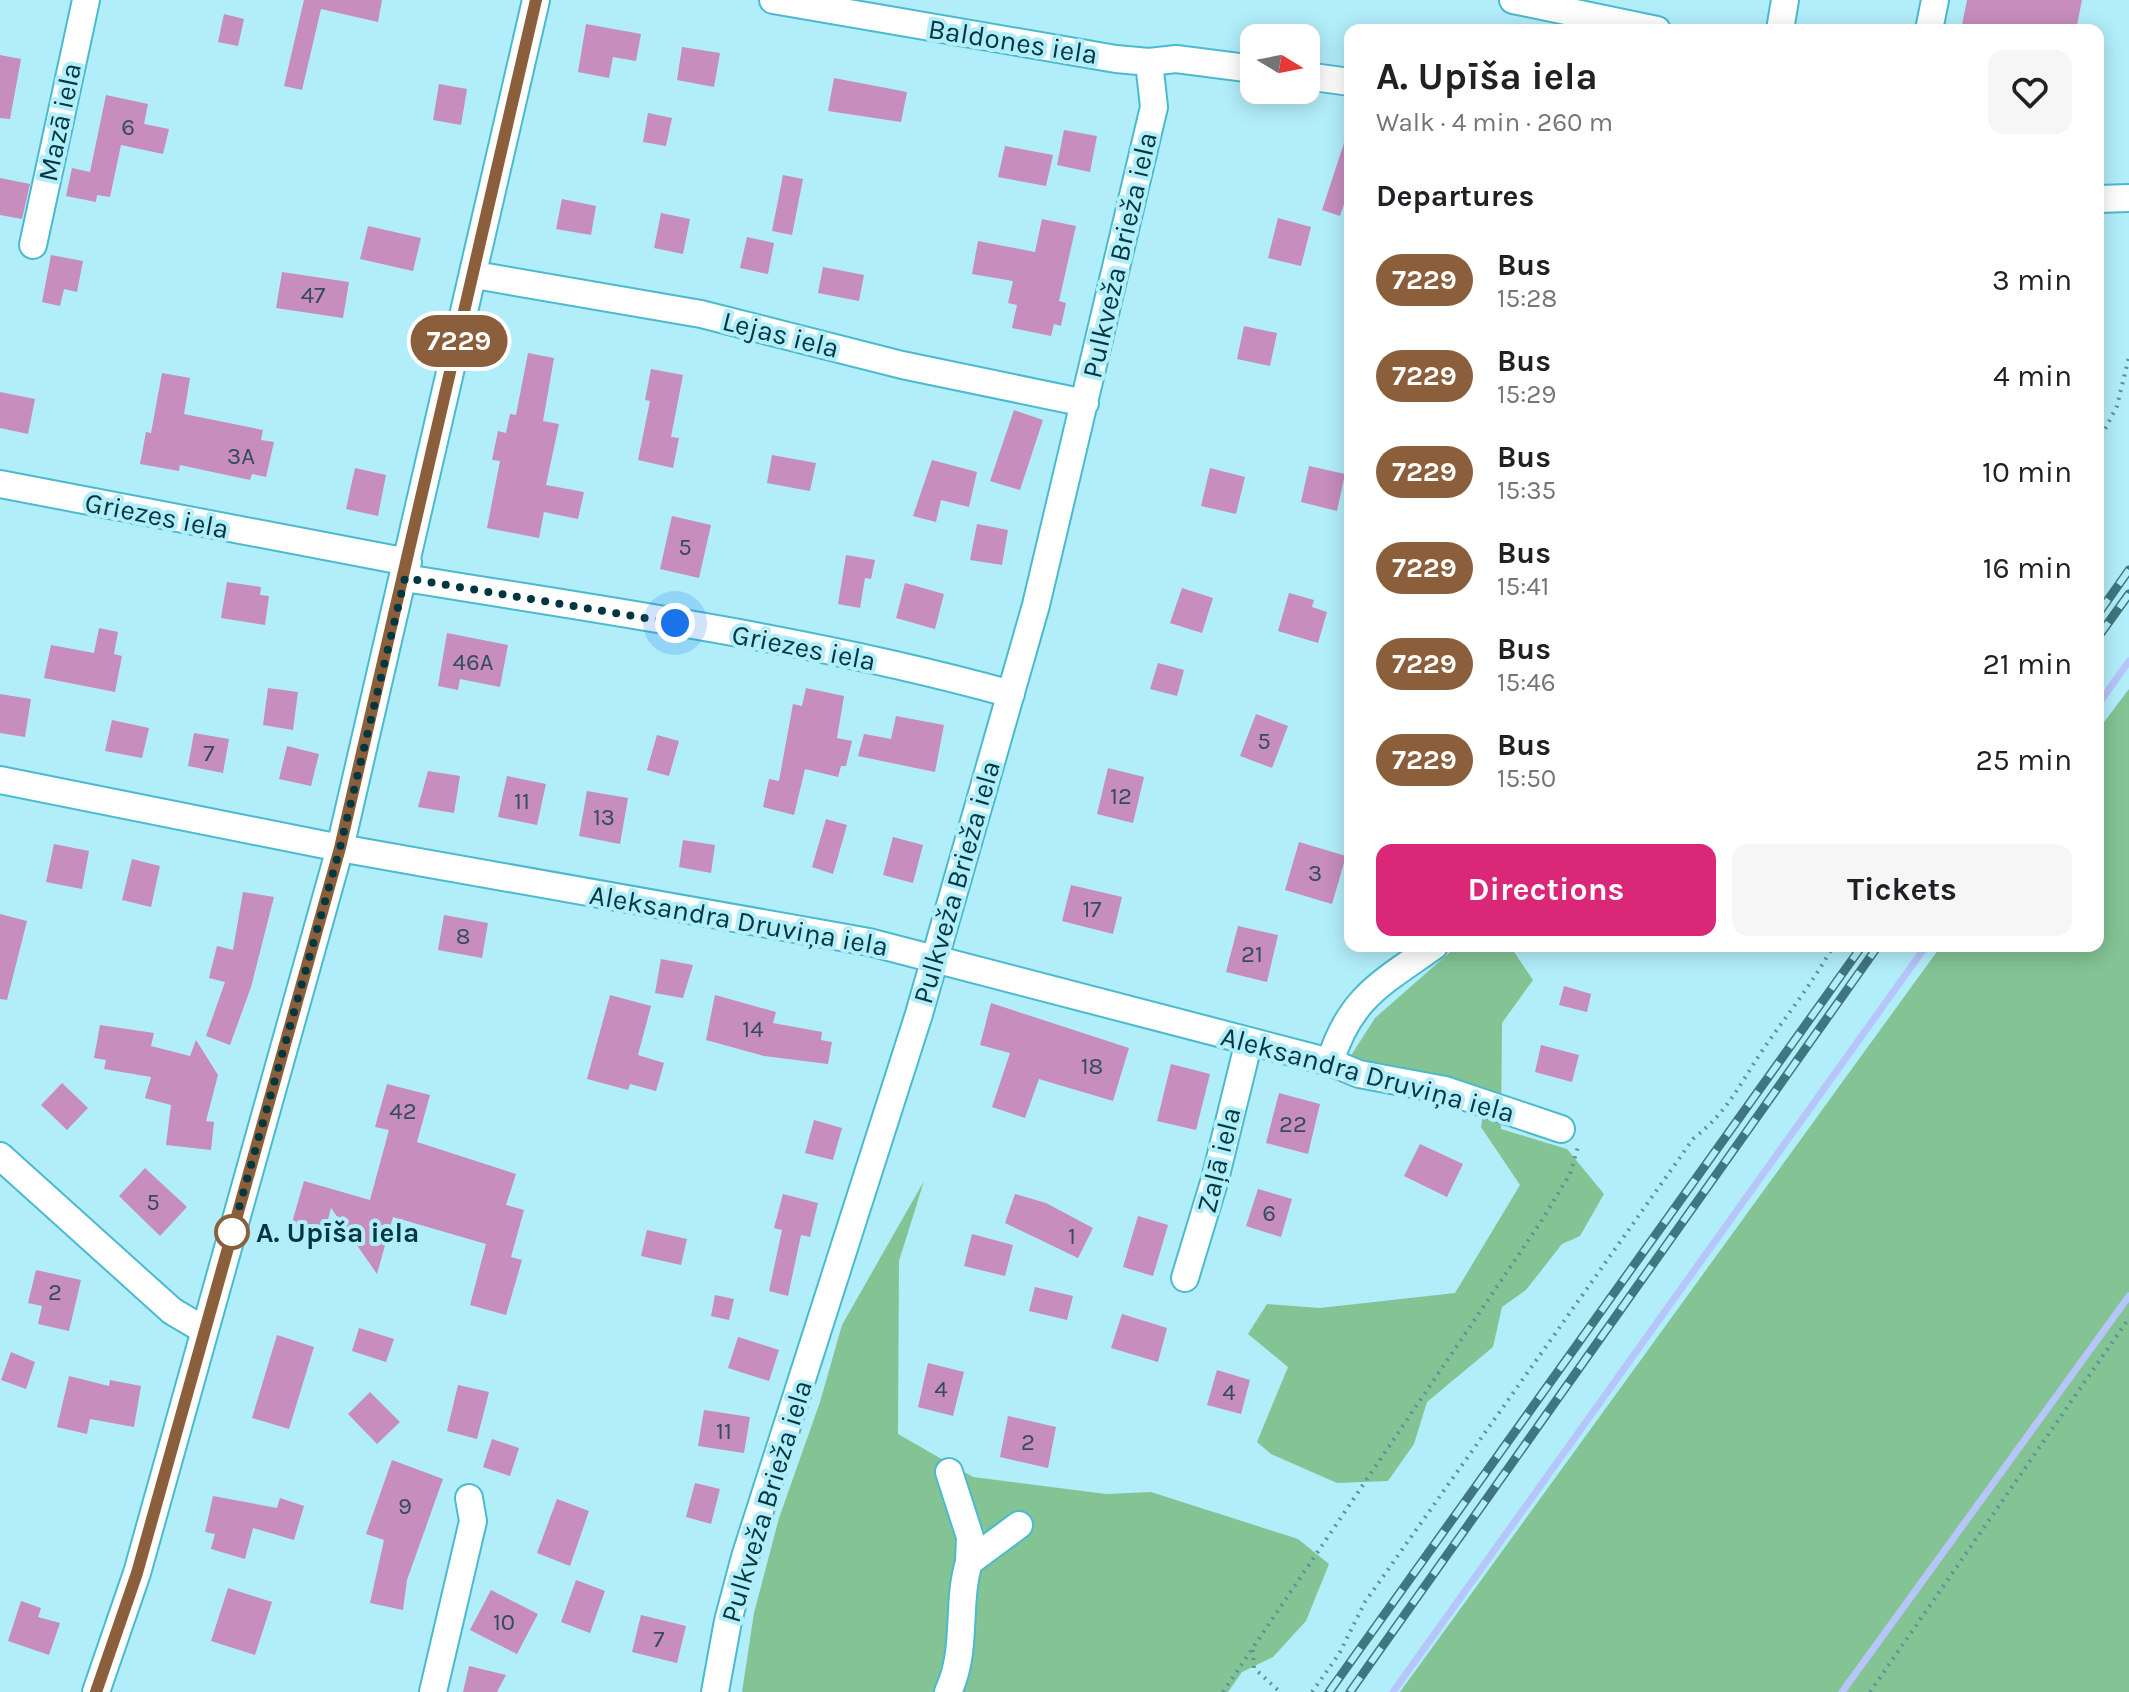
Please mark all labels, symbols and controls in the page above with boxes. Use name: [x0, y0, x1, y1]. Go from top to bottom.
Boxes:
street label: Baldones iela: [926, 12, 1100, 71]
north arrow: [1240, 24, 1320, 104]
map controls: [1240, 24, 1320, 104]
button: heart: [1988, 50, 2072, 134]
text: A. Upīša iela: [1376, 54, 1598, 99]
street label: Mazā iela: [31, 60, 88, 184]
text: Walk · 4 min · 260 m: [1376, 107, 1613, 138]
house number: 6: [121, 113, 135, 141]
street label: Pulkveža Brieža iela: [1075, 129, 1164, 381]
text: Departures: [1376, 178, 1534, 214]
text: Bus: [1497, 247, 1551, 283]
text: 3 min: [1992, 262, 2072, 298]
text: 7229: [1392, 263, 1457, 296]
house number: 47: [301, 281, 325, 309]
text: 15:28: [1497, 283, 1557, 314]
street label: Lejas iela: [719, 304, 843, 365]
line badge: 7229: [403, 315, 515, 367]
text: 7229: [427, 324, 491, 357]
text: Bus: [1497, 343, 1551, 379]
text: 4 min: [1993, 358, 2072, 394]
text: 7229: [1392, 359, 1457, 392]
text: 15:29: [1497, 379, 1556, 410]
text: Bus: [1497, 439, 1551, 475]
house number: 3A: [227, 442, 255, 470]
text: 10 min: [1982, 454, 2072, 490]
text: 7229: [1392, 455, 1457, 488]
text: 15:35: [1497, 475, 1556, 506]
street label: Griezes iela: [82, 485, 232, 546]
house number: 5: [678, 533, 692, 561]
text: Bus: [1497, 535, 1551, 571]
text: 16 min: [1983, 550, 2072, 586]
text: 7229: [1392, 551, 1457, 584]
text: 15:41: [1497, 571, 1549, 602]
your location: [655, 603, 695, 643]
street label: Griezes iela: [729, 617, 879, 678]
text: Bus: [1497, 631, 1551, 667]
text: 21 min: [1982, 646, 2072, 682]
text: 7229: [1392, 647, 1457, 680]
house number: 46A: [453, 648, 494, 676]
text: 15:46: [1497, 667, 1556, 698]
house number: 5: [1257, 727, 1271, 755]
text: Bus: [1497, 727, 1551, 763]
house number: 7: [203, 739, 215, 767]
text: 25 min: [1975, 742, 2072, 778]
text: 7229: [1392, 743, 1457, 776]
street label: Pulkveža Brieža iela: [906, 757, 1007, 1008]
text: 15:50: [1497, 763, 1556, 794]
house number: 12: [1110, 782, 1132, 810]
house number: 11: [514, 787, 530, 815]
house number: 13: [593, 803, 615, 831]
button: Directions: [1376, 844, 1716, 936]
button: Tickets: [1732, 844, 2072, 936]
house number: 3: [1308, 859, 1322, 887]
street label: Aleksandra Druviņa iela: [587, 878, 891, 963]
house number: 17: [1082, 895, 1102, 923]
house number: 8: [456, 922, 470, 950]
house number: 21: [1241, 940, 1263, 968]
house number: 14: [742, 1015, 764, 1043]
street label: Aleksandra Druviņa iela: [1217, 1019, 1518, 1130]
house number: 18: [1081, 1052, 1103, 1080]
house number: 42: [389, 1097, 417, 1125]
street label: Zaļā iela: [1189, 1104, 1248, 1216]
house number: 22: [1279, 1110, 1307, 1138]
house number: 5: [146, 1188, 160, 1216]
house number: 6: [1262, 1199, 1276, 1227]
marker: A. Upīša iela: [215, 1215, 249, 1249]
place label: A. Upīša iela: [256, 1216, 419, 1249]
house number: 1: [1068, 1222, 1076, 1250]
house number: 2: [48, 1278, 62, 1306]
house number: 4: [934, 1375, 948, 1403]
street label: Pulkveža Brieža iela: [714, 1376, 819, 1626]
house number: 4: [1222, 1378, 1236, 1406]
house number: 11: [716, 1417, 732, 1445]
house number: 2: [1021, 1428, 1035, 1456]
house number: 9: [398, 1492, 412, 1520]
house number: 10: [493, 1608, 515, 1636]
house number: 7: [653, 1625, 665, 1653]

